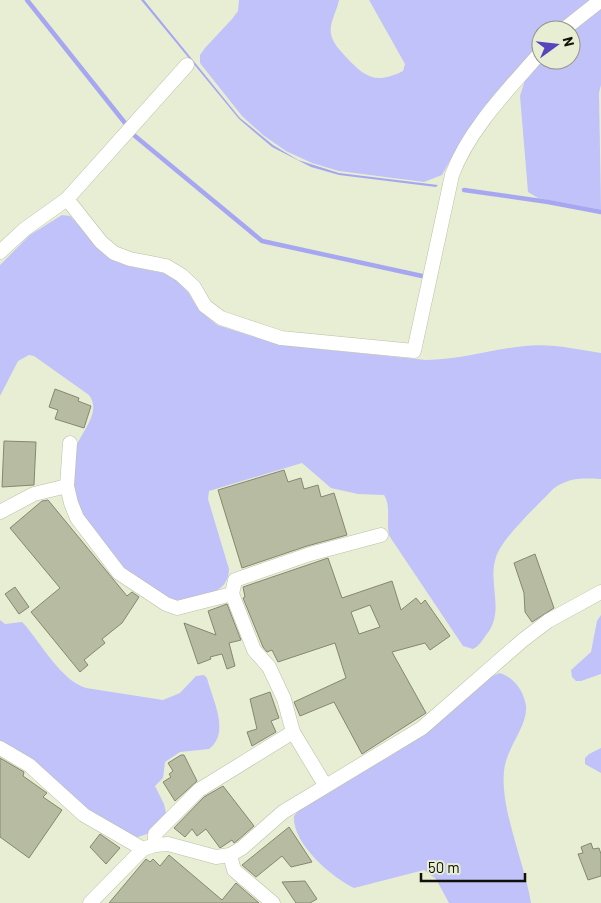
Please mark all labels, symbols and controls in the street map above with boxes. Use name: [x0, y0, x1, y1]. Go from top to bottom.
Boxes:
north arrow: [531, 20, 581, 70]
text: N: [560, 35, 578, 48]
scale bar: [421, 850, 525, 882]
text: 50 m: [428, 858, 460, 876]

